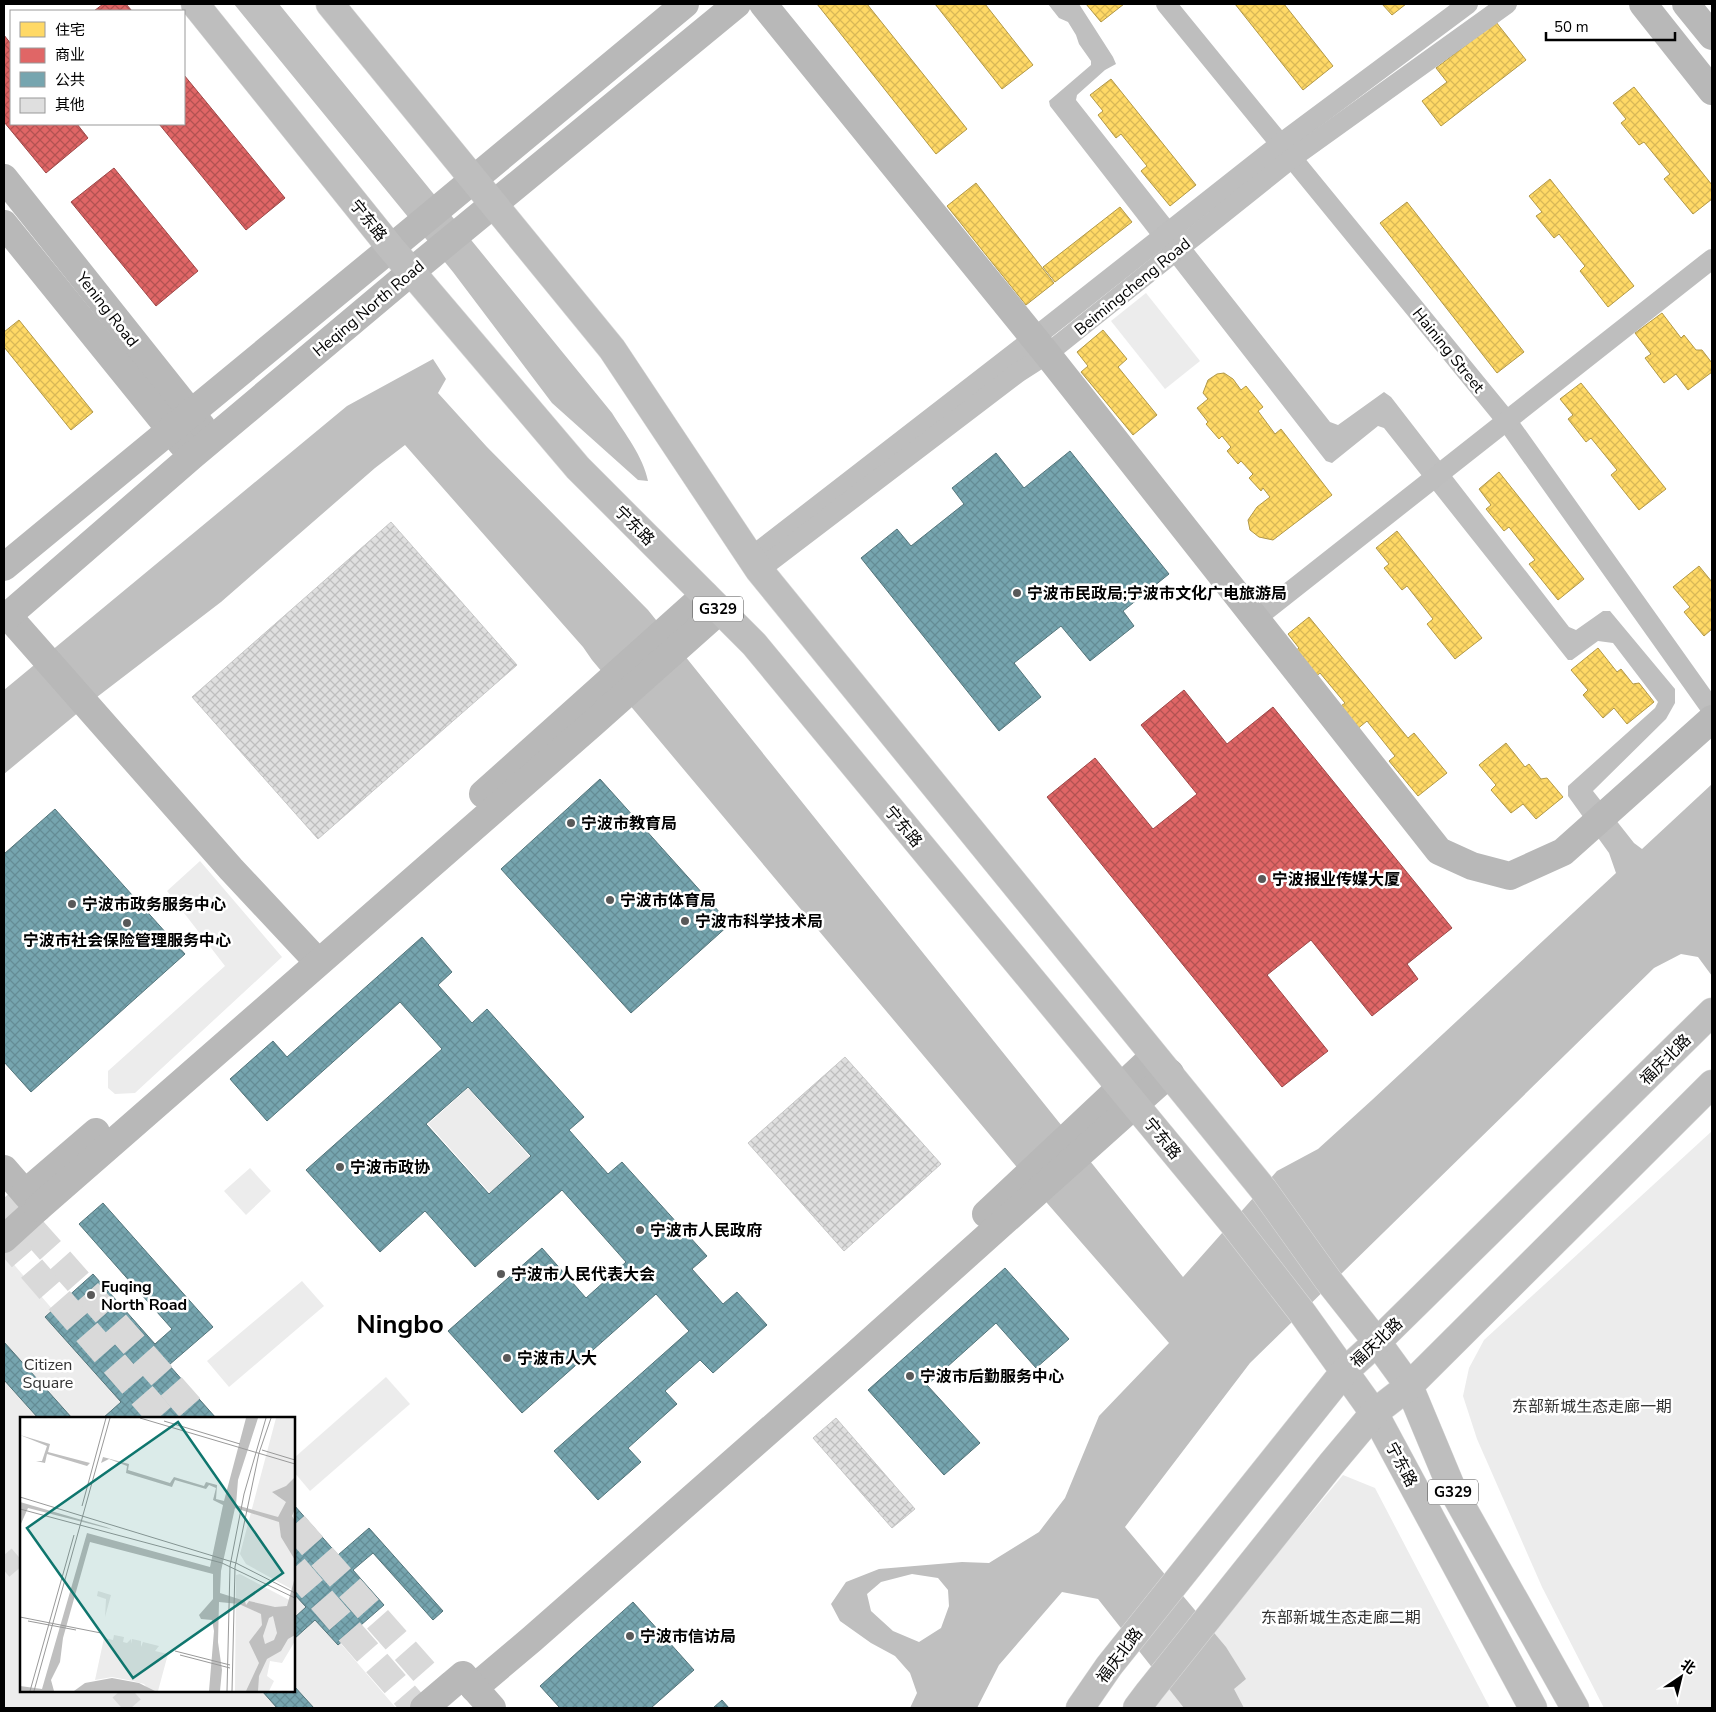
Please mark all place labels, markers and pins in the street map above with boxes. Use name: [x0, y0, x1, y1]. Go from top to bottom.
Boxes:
place label: 宁波市民政局;宁波市文化广电旅游局: [1027, 583, 1287, 605]
marker: 宁波市民政局;宁波市文化广电旅游局: [1011, 587, 1023, 599]
place label: 宁波市教育局: [581, 813, 677, 835]
marker: 宁波市教育局: [565, 817, 577, 829]
place label: 宁波报业传媒大厦: [1272, 869, 1400, 891]
marker: 宁波报业传媒大厦: [1256, 873, 1268, 885]
place label: 宁波市体育局: [620, 890, 716, 912]
place label: 宁波市政务服务中心: [82, 894, 226, 916]
marker: 宁波市体育局: [604, 894, 616, 906]
marker: 宁波市政务服务中心: [66, 898, 78, 910]
place label: 宁波市科学技术局: [695, 911, 823, 933]
marker: 宁波市科学技术局: [679, 915, 691, 927]
marker: 宁波市社会保险管理服务中心: [121, 917, 133, 929]
place label: 宁波市社会保险管理服务中心: [23, 930, 231, 952]
place label: 宁波市政协: [350, 1157, 431, 1179]
marker: 宁波市政协: [334, 1161, 346, 1173]
place label: 宁波市人民政府: [650, 1220, 762, 1242]
marker: 宁波市人民政府: [634, 1224, 646, 1236]
place label: 宁波市人民代表大会: [511, 1264, 655, 1286]
marker: 宁波市人民代表大会: [495, 1268, 507, 1280]
place label: Fuqing North Road: [101, 1276, 187, 1316]
marker: Fuqing North Road: [85, 1289, 97, 1301]
place label: 宁波市人大: [517, 1348, 597, 1370]
marker: 宁波市人大: [501, 1352, 513, 1364]
place label: 宁波市后勤服务中心: [920, 1366, 1064, 1388]
marker: 宁波市后勤服务中心: [904, 1370, 916, 1382]
place label: 宁波市信访局: [640, 1626, 736, 1648]
marker: 宁波市信访局: [624, 1630, 636, 1642]

